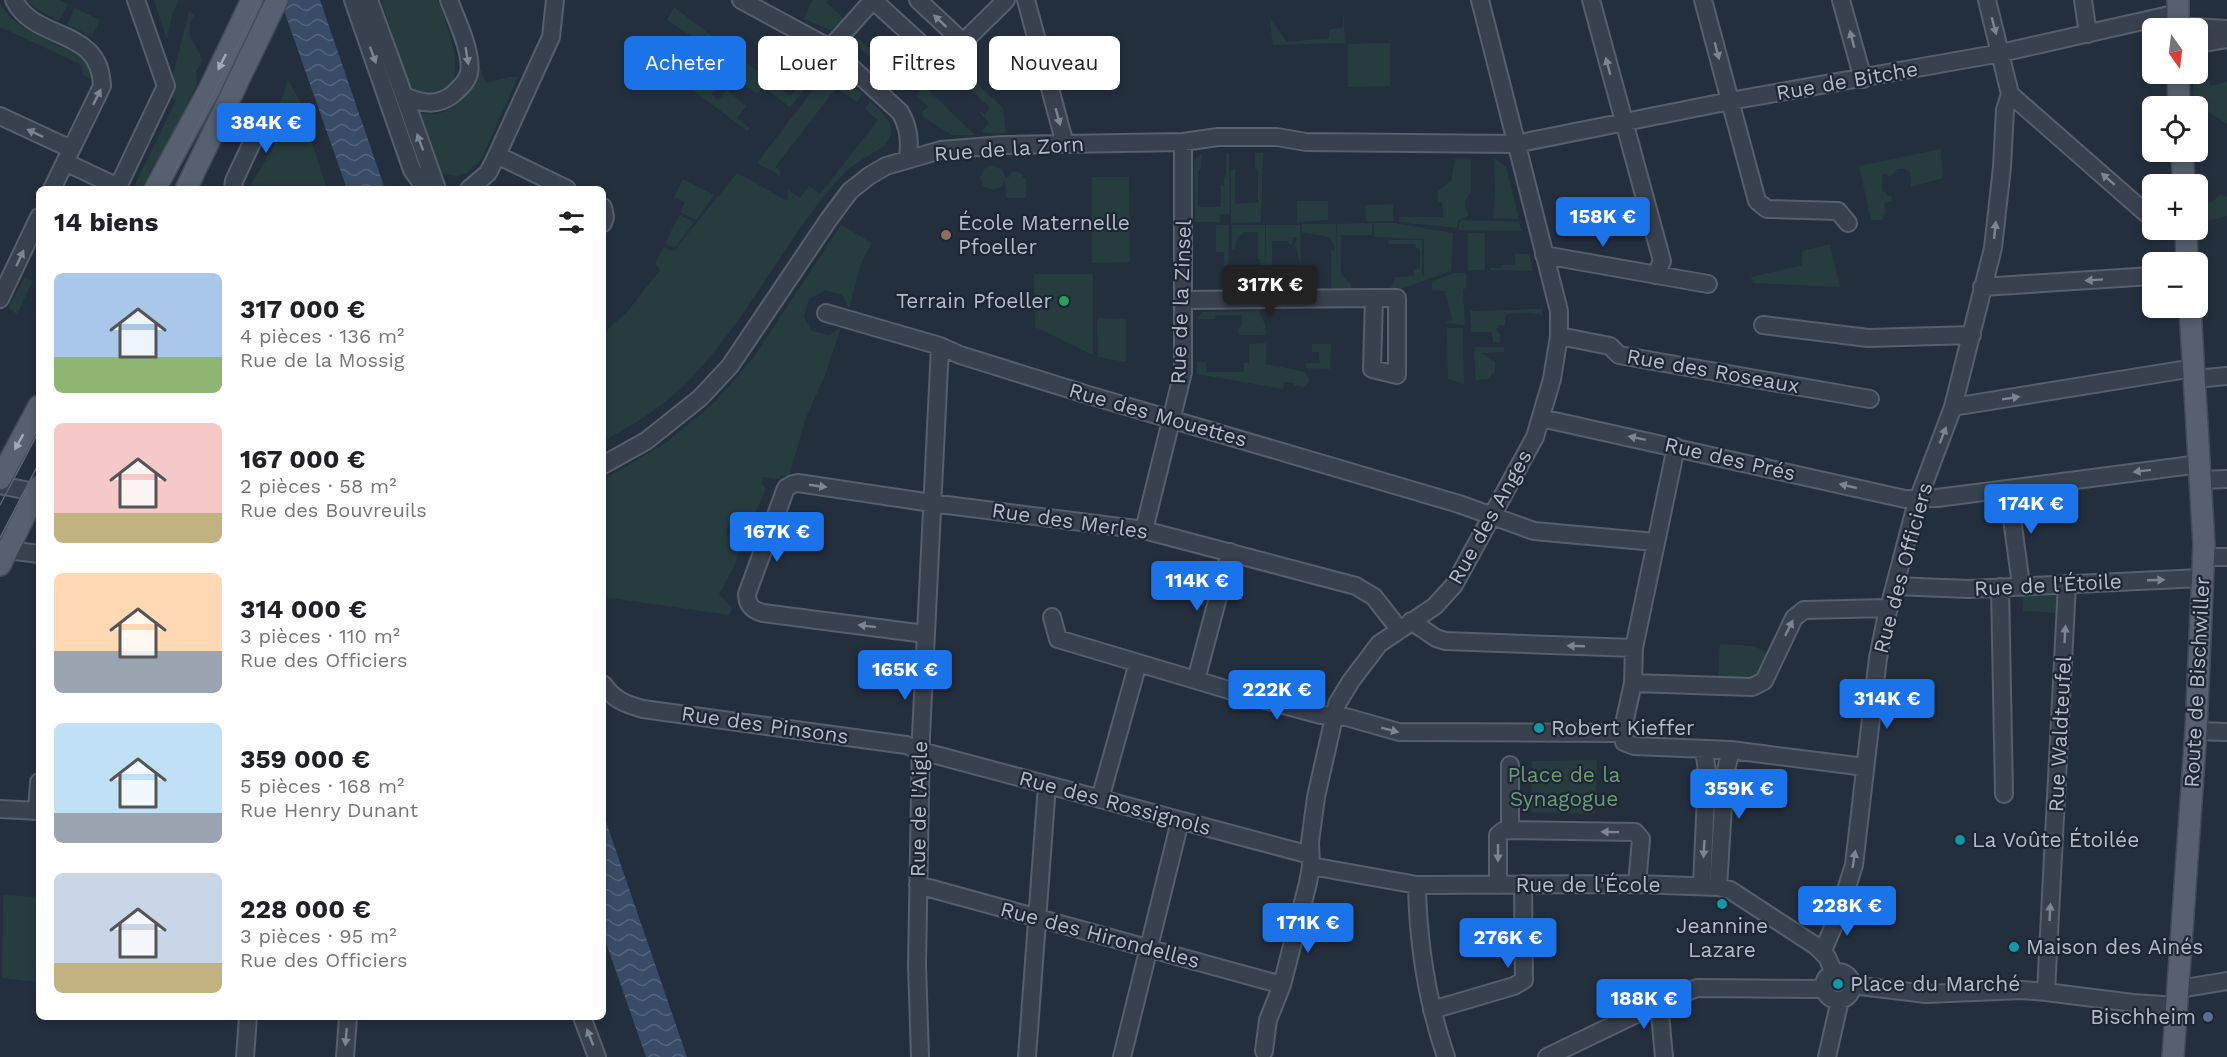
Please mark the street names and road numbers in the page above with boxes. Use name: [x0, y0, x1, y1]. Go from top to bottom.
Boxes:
street label: Rue de Bitche: [1774, 56, 1920, 105]
street label: Rue de la Zorn: [933, 131, 1085, 166]
street label: Rue de la Zinsel: [1165, 219, 1196, 385]
street label: Rue des Roseaux: [1625, 343, 1801, 398]
street label: Rue des Mouettes: [1066, 377, 1250, 452]
street label: Rue des Prés: [1662, 431, 1798, 486]
street label: Rue des Anges: [1442, 445, 1537, 588]
street label: Rue des Officiers: [1868, 480, 1937, 656]
street label: Rue des Merles: [990, 497, 1150, 544]
street label: Rue de l'Étoile: [1974, 568, 2122, 601]
street label: Route de Bischwiller: [2178, 575, 2215, 788]
street label: Rue Waldteufel: [2043, 655, 2076, 813]
street label: Rue des Pinsons: [680, 700, 850, 749]
street label: Rue de l'Aigle: [905, 741, 932, 877]
street label: Rue des Rossignols: [1016, 765, 1214, 840]
street label: Rue de l'École: [1515, 872, 1661, 897]
street label: Rue des Hirondelles: [998, 896, 1203, 973]

